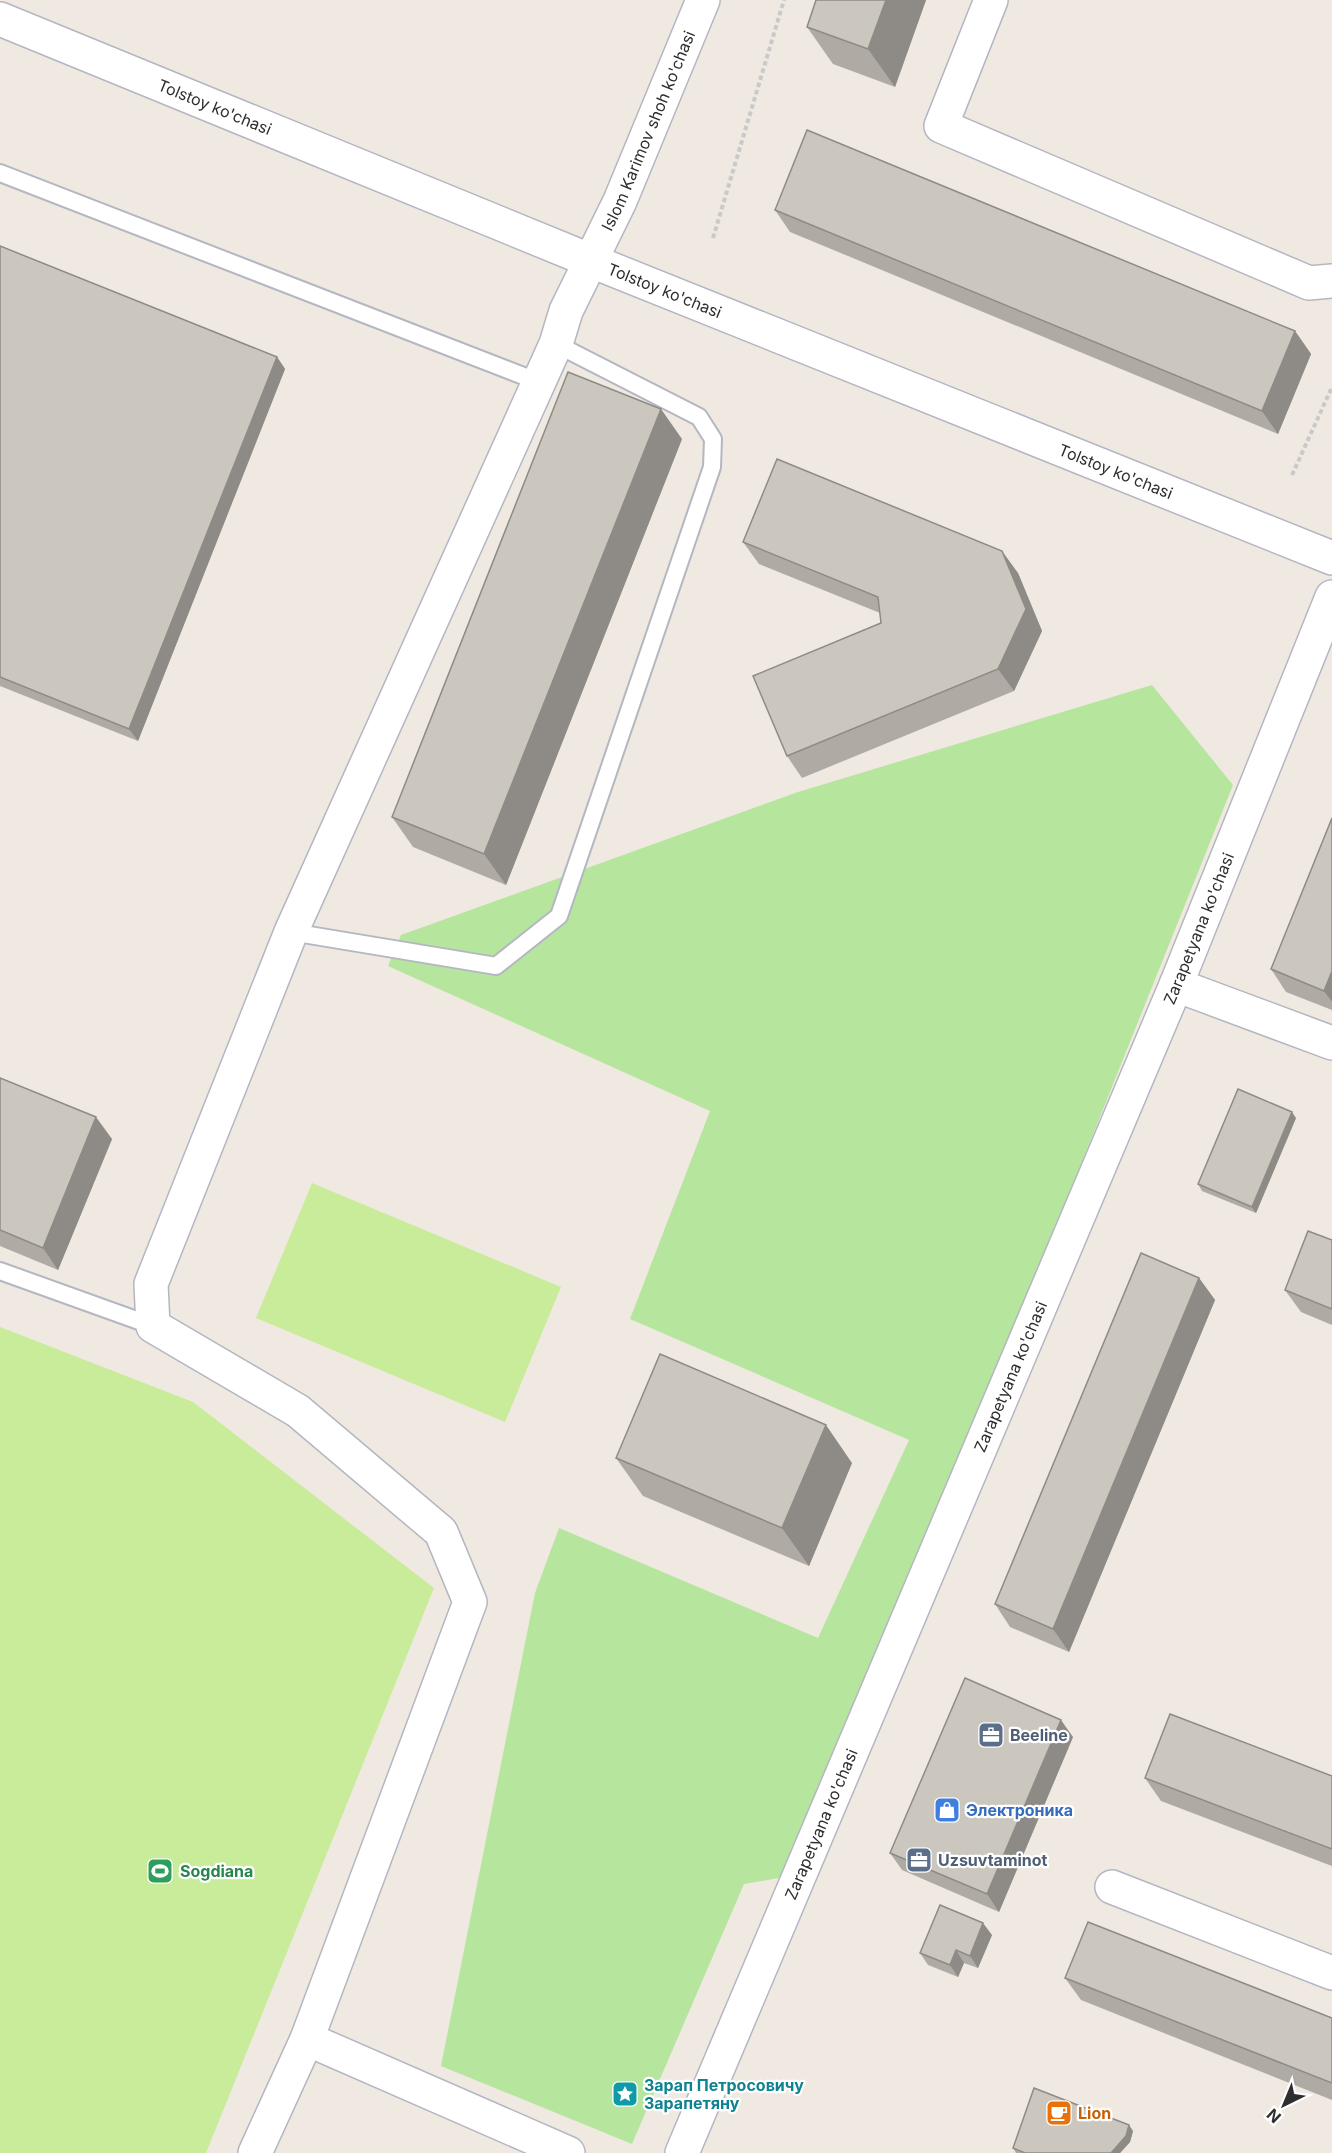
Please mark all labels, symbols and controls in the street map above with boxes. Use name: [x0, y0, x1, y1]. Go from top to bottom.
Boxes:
street label: Islom Karimov shoh ko'chasi: [597, 28, 699, 234]
street label: Tolstoy ko'chasi: [155, 75, 275, 139]
street label: Tolstoy ko'chasi: [605, 259, 725, 322]
street label: Tolstoy ko'chasi: [1056, 439, 1176, 503]
street label: Zarapetyana ko'chasi: [1159, 850, 1238, 1007]
street label: Zarapetyana ko'chasi: [970, 1298, 1051, 1455]
office icon: Beeline: [976, 1720, 1006, 1750]
place label: Beeline: [1010, 1725, 1068, 1745]
street label: Zarapetyana ko'chasi: [780, 1746, 862, 1903]
shop icon: Электроника: [932, 1795, 962, 1825]
place label: Электроника: [966, 1800, 1073, 1820]
office icon: Uzsuvtaminot: [904, 1845, 934, 1875]
place label: Uzsuvtaminot: [938, 1850, 1048, 1870]
sports icon: Sogdiana: [145, 1856, 175, 1886]
place label: Sogdiana: [180, 1861, 253, 1881]
place label: Зарап Петросовичу Зарапетяну: [644, 2075, 804, 2113]
north arrow: [1254, 2075, 1314, 2135]
place icon: Зарап Петросовичу Зарапетяну: [610, 2079, 640, 2109]
cafe icon: Lion: [1044, 2098, 1074, 2128]
place label: Lion: [1078, 2103, 1111, 2123]
text: N: [1262, 2104, 1285, 2127]

